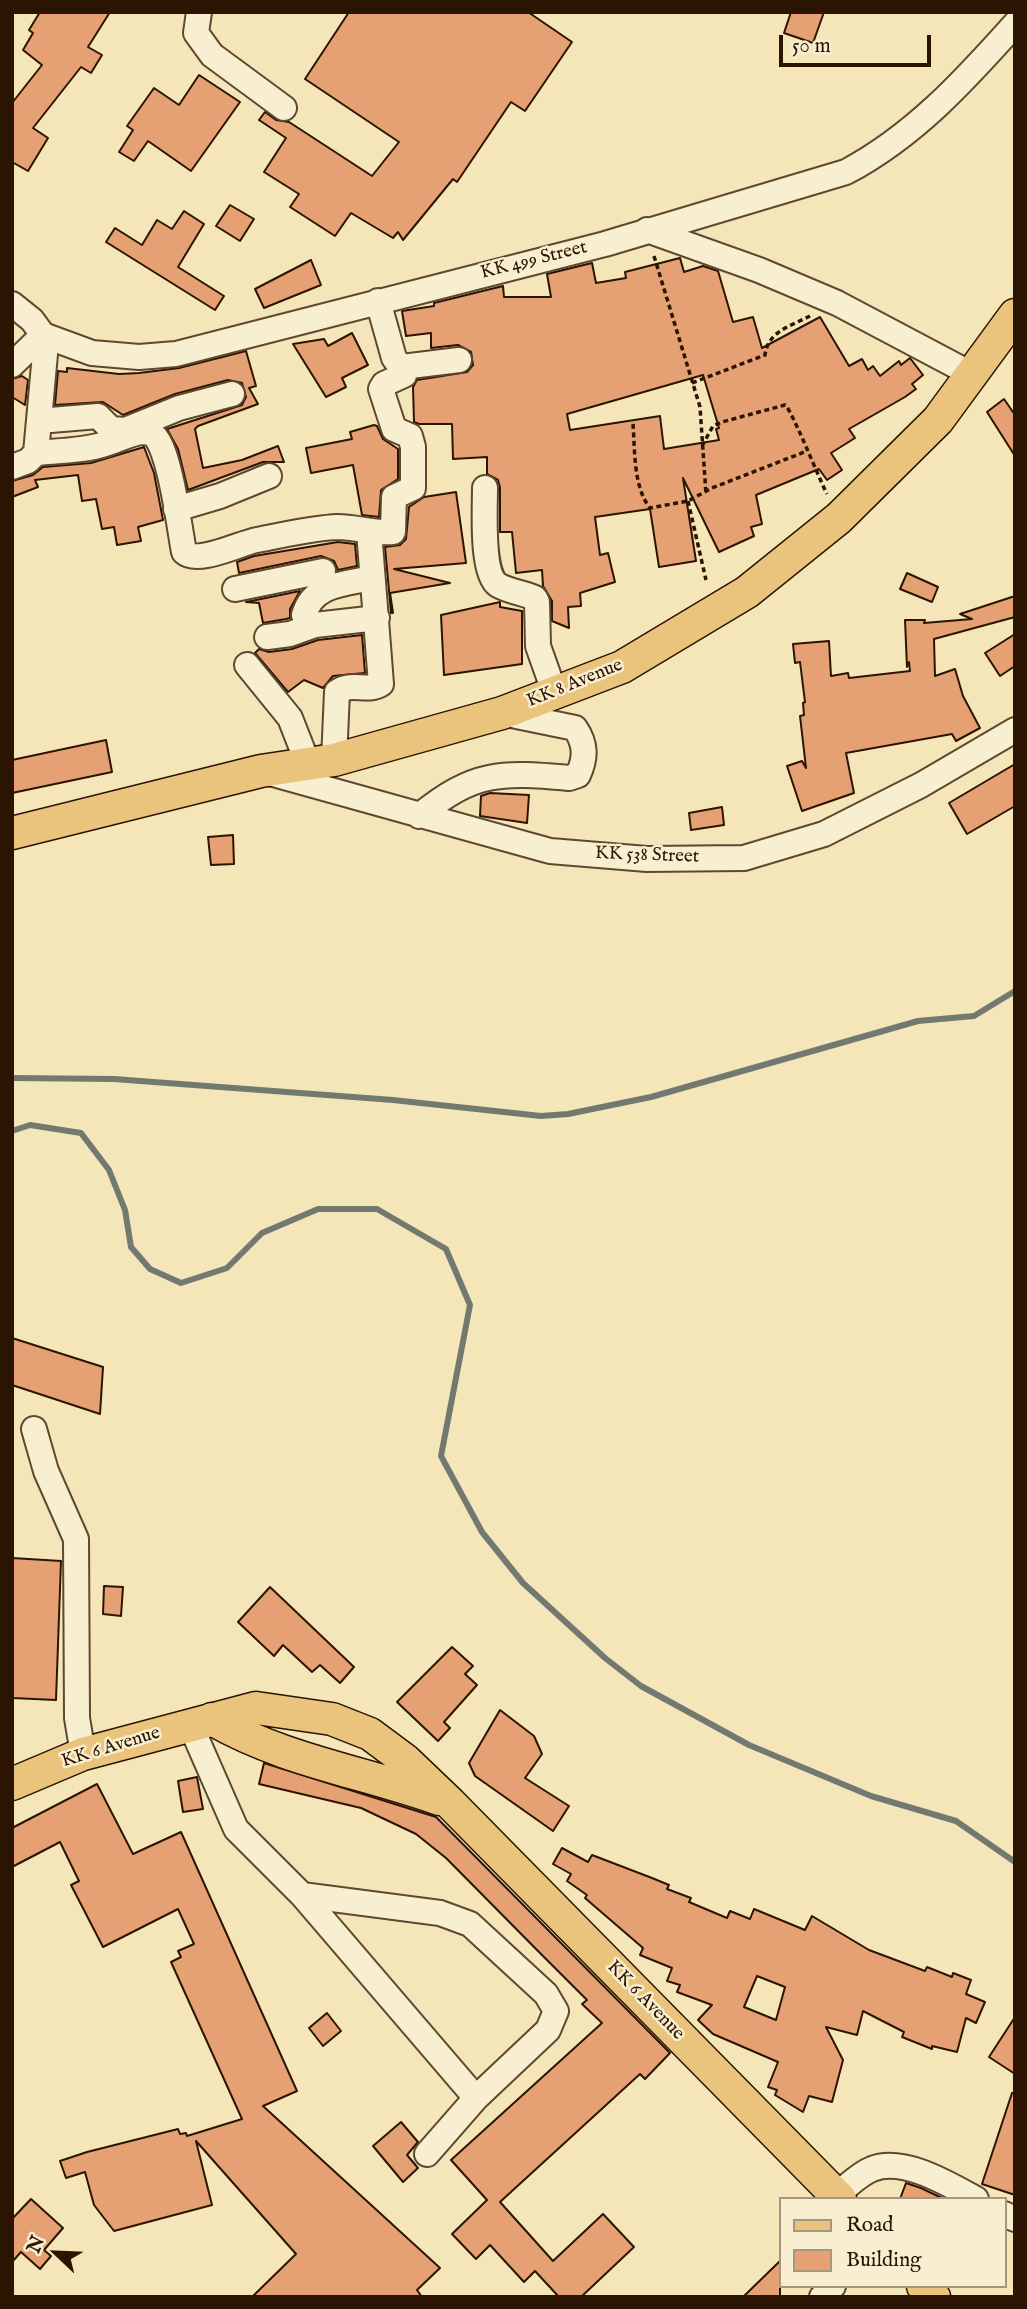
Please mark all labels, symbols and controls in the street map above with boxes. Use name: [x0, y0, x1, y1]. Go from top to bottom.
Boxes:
scale bar: [782, 21, 934, 65]
text: 50 m: [792, 33, 831, 60]
street label: KK 499 Street: [478, 237, 590, 285]
street label: KK 8 Avenue: [524, 654, 626, 714]
street label: KK 538 Street: [594, 843, 700, 869]
street label: KK 6 Avenue: [59, 1722, 163, 1774]
street label: KK 6 Avenue: [601, 1956, 689, 2046]
legend: [778, 2197, 1006, 2288]
text: Road: [846, 2212, 893, 2239]
north arrow: [21, 2218, 91, 2288]
text: N: [22, 2233, 51, 2257]
text: Building: [846, 2247, 921, 2274]

